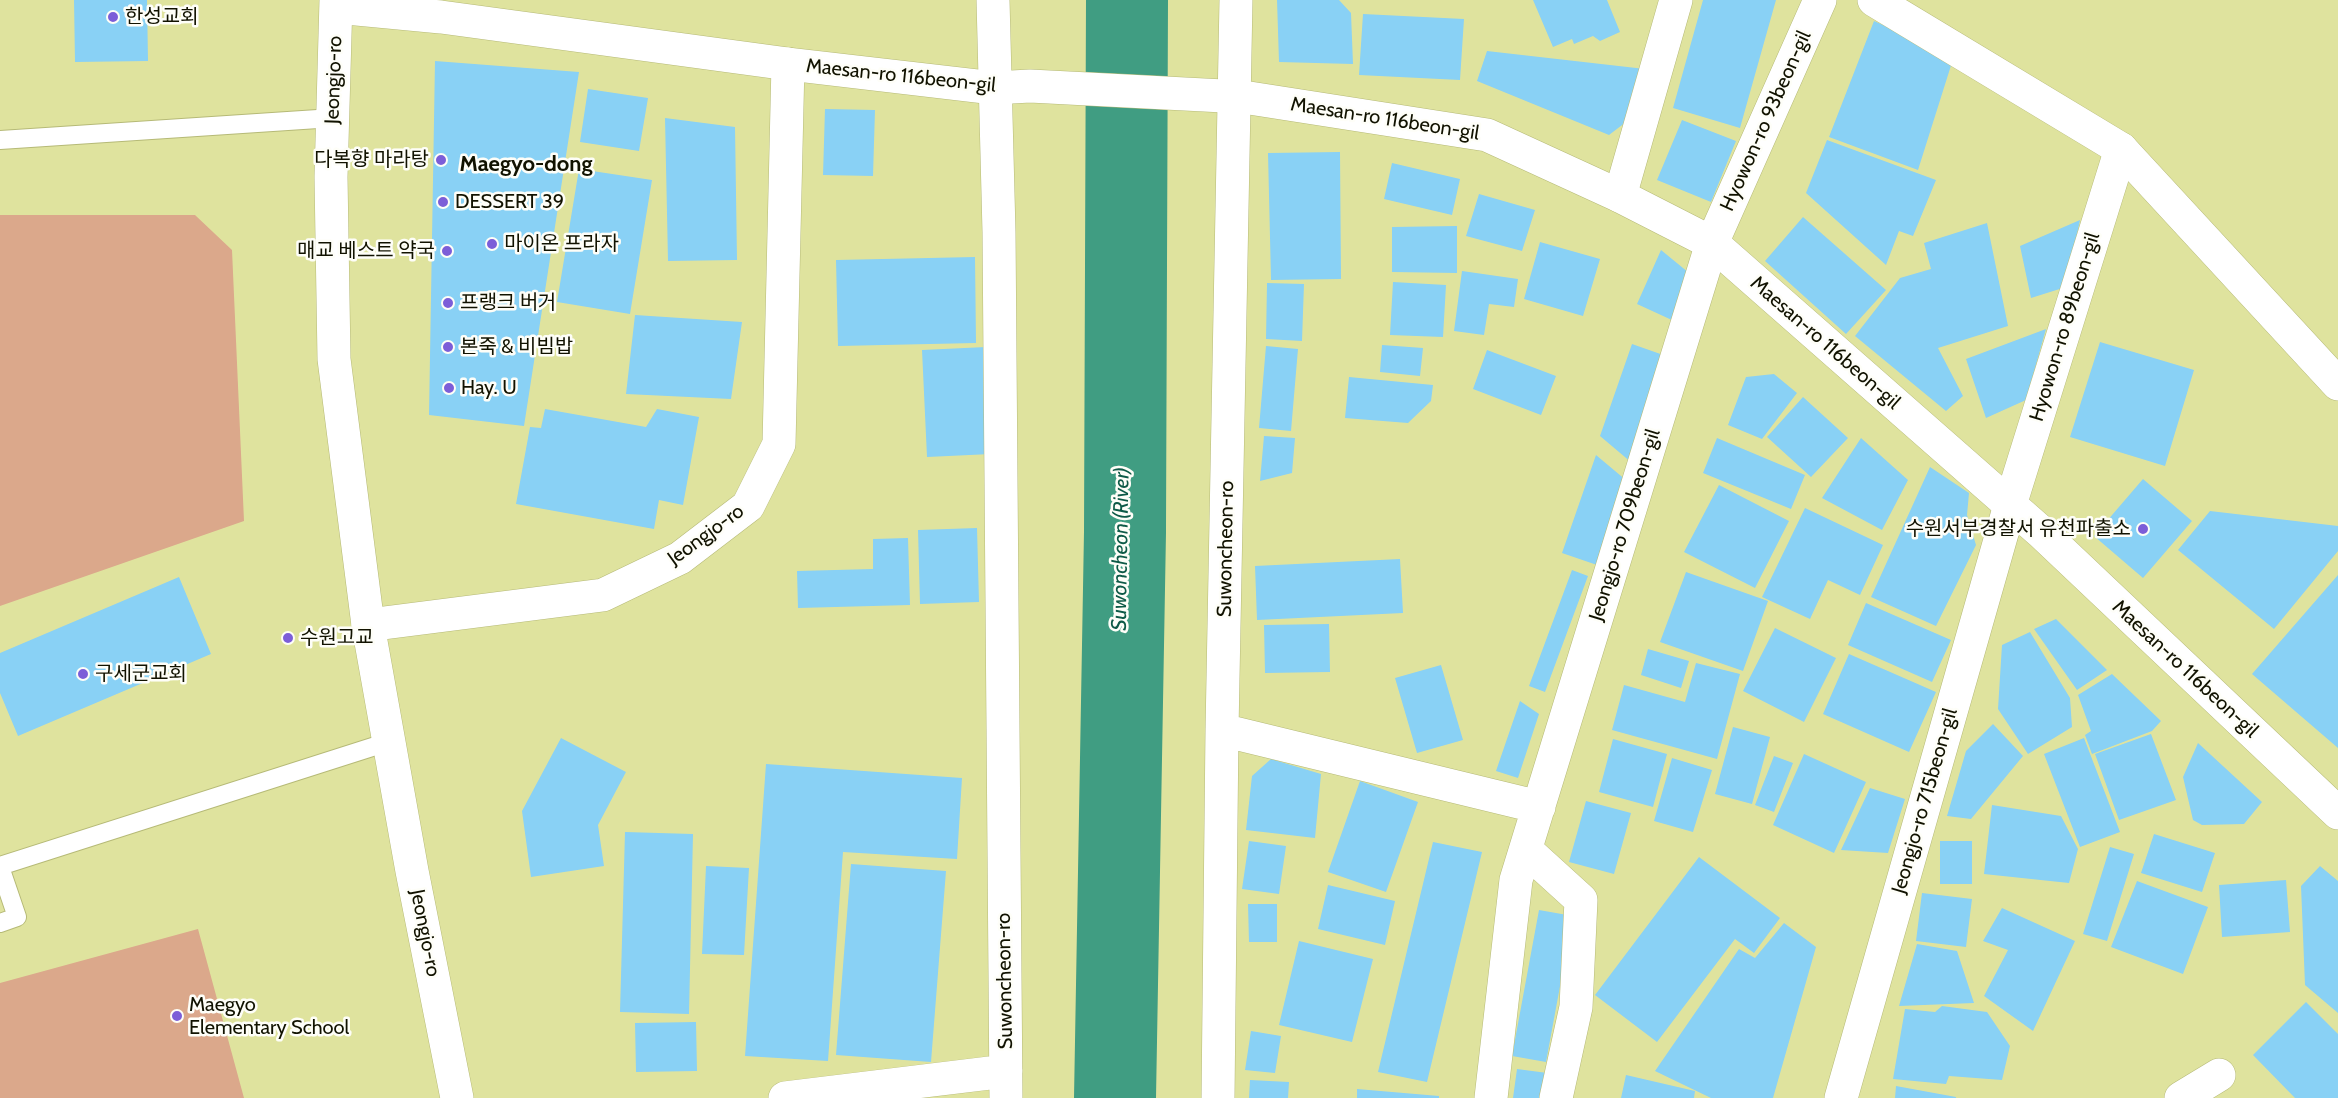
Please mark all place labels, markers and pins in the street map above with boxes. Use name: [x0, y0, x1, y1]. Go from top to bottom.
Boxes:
place label: 한성교회: [125, 5, 199, 29]
marker: 한성교회: [106, 10, 120, 24]
place label: 다복향 마라탕: [314, 148, 429, 172]
marker: 다복향 마라탕: [434, 153, 448, 167]
place label: DESSERT 39: [455, 190, 564, 214]
marker: DESSERT 39: [436, 195, 450, 209]
place label: 마이온 프라자: [504, 232, 619, 256]
marker: 마이온 프라자: [485, 237, 499, 251]
place label: 매교 베스트 약국: [297, 239, 435, 263]
marker: 매교 베스트 약국: [440, 244, 454, 258]
place label: 프랭크 버거: [460, 291, 556, 315]
marker: 프랭크 버거: [441, 296, 455, 310]
place label: 본죽 & 비빔밥: [460, 335, 573, 359]
marker: 본죽 & 비빔밥: [441, 340, 455, 354]
place label: Hay. U: [461, 376, 517, 400]
marker: Hay. U: [442, 381, 456, 395]
place label: 수원서부경찰서 유천파출소: [1906, 517, 2131, 541]
marker: 수원서부경찰서 유천파출소: [2136, 522, 2150, 536]
place label: 수원고교: [300, 626, 374, 650]
marker: 수원고교: [281, 631, 295, 645]
place label: 구세군교회: [95, 662, 187, 686]
marker: 구세군교회: [76, 667, 90, 681]
place label: Maegyo Elementary School: [189, 993, 349, 1040]
marker: Maegyo Elementary School: [170, 1009, 184, 1023]

